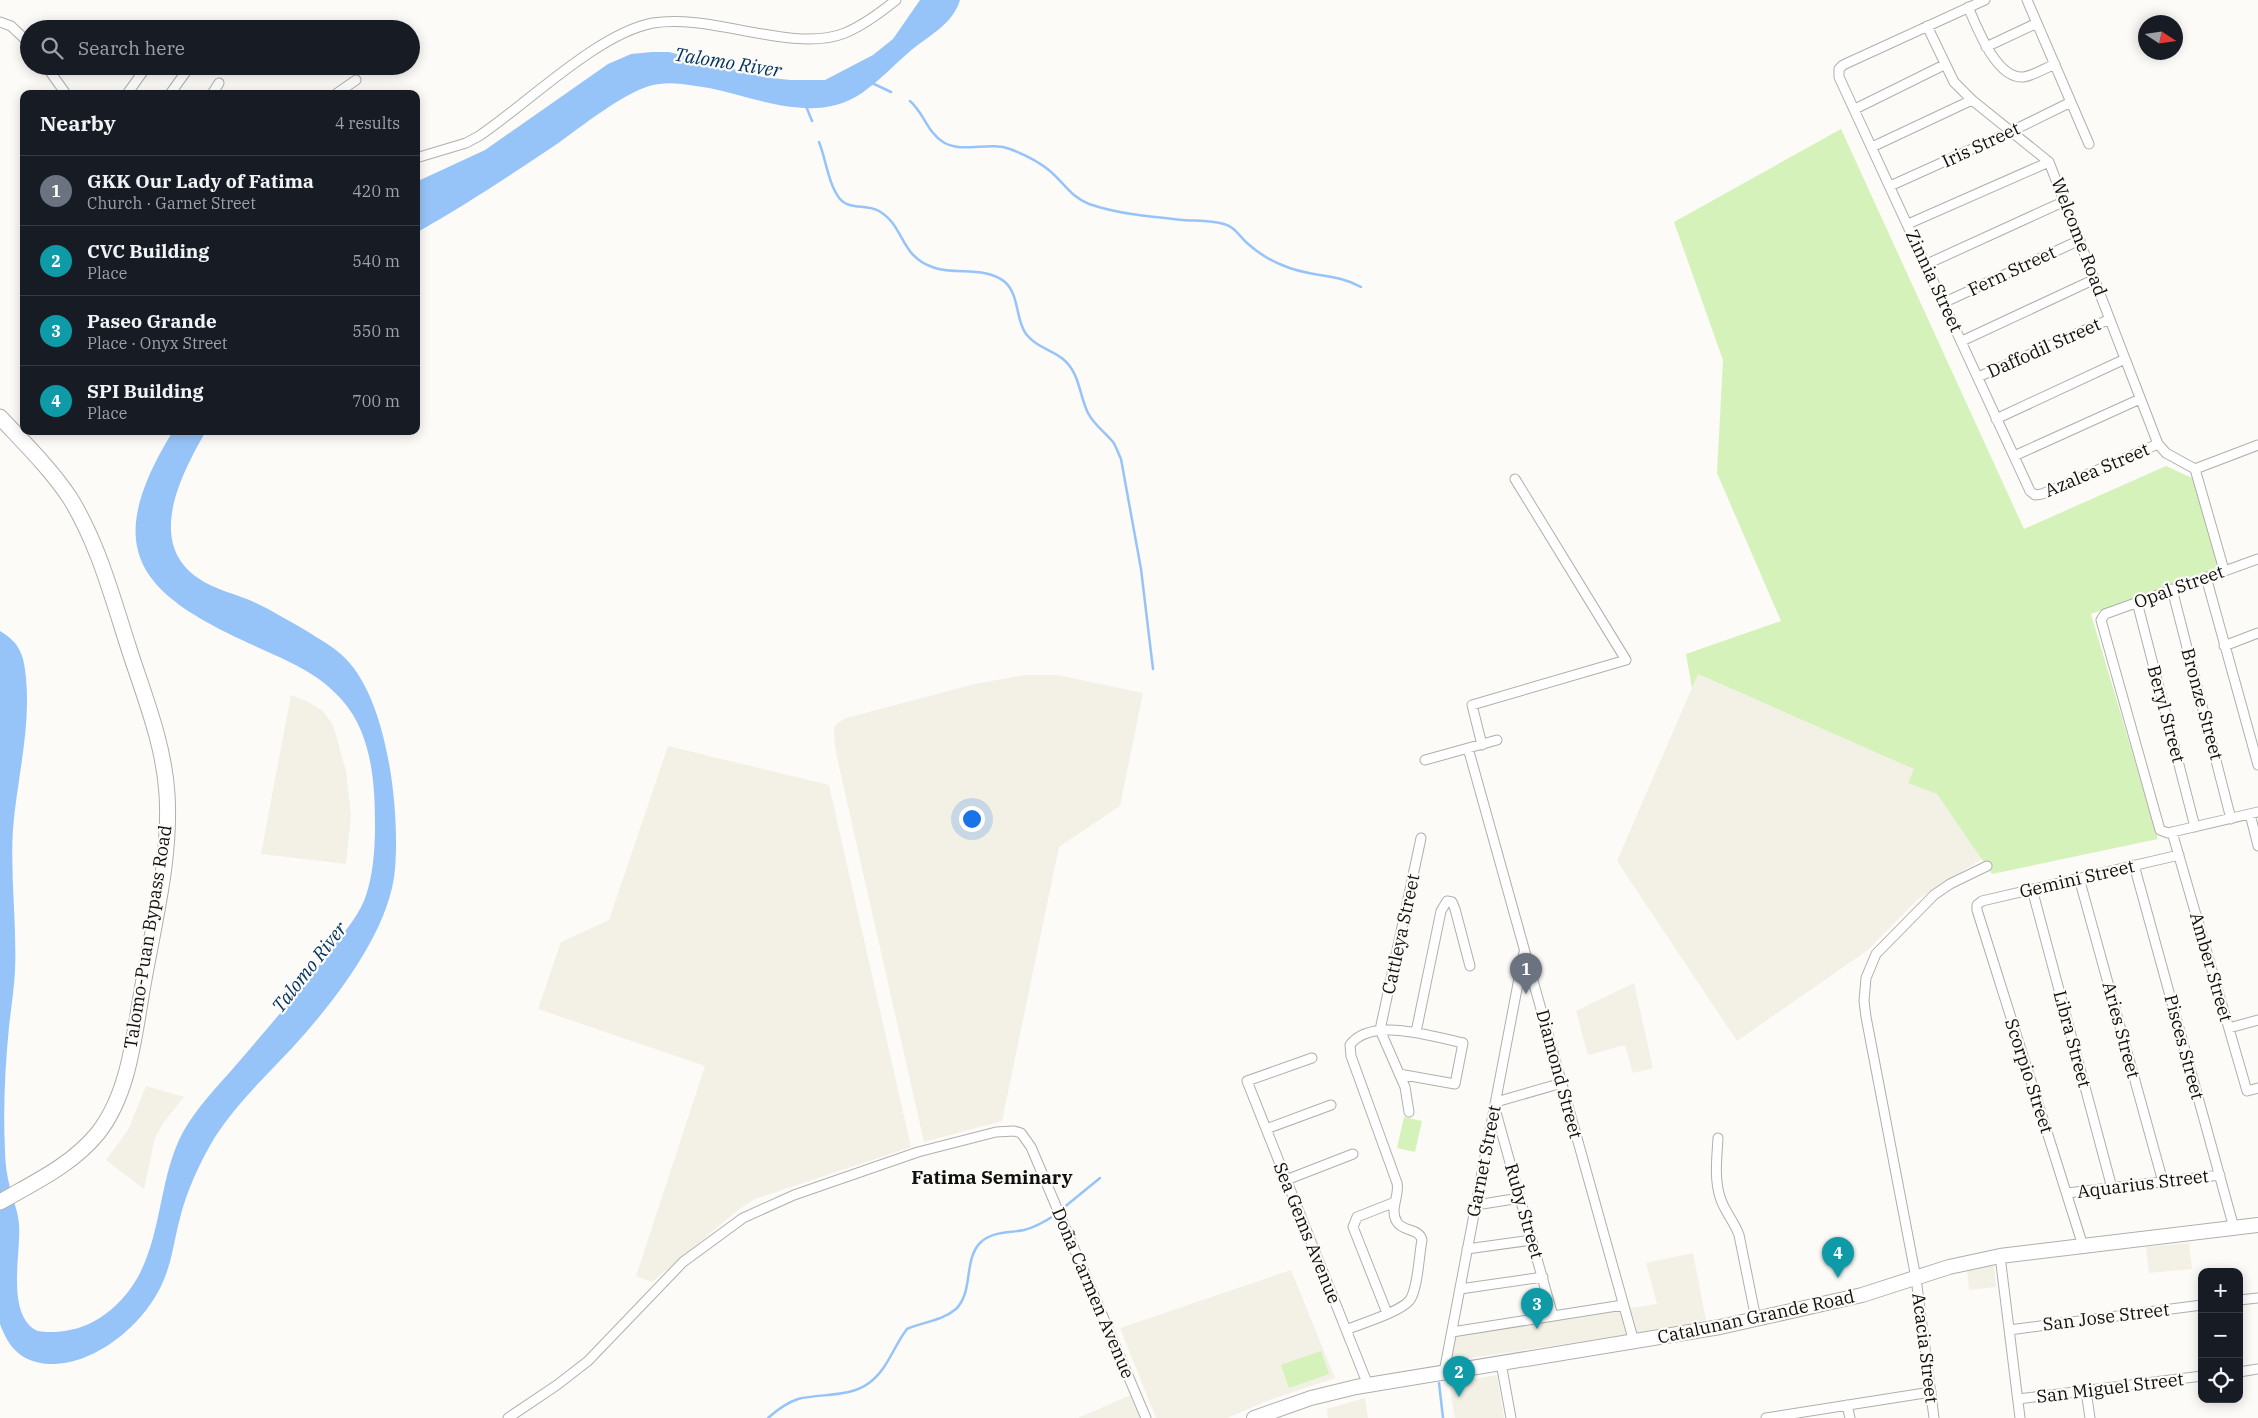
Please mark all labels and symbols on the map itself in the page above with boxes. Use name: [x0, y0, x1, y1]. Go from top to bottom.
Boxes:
north arrow: [2138, 15, 2183, 60]
water label: Talomo River: [673, 42, 784, 82]
street label: Iris Street: [1938, 116, 2023, 173]
street label: Welcome Road: [2046, 174, 2113, 299]
street label: Zinnia Street: [1901, 226, 1968, 336]
street label: Fern Street: [1964, 240, 2059, 301]
street label: Daffodil Street: [1984, 312, 2104, 383]
street label: Azalea Street: [2041, 437, 2153, 502]
street label: Opal Street: [2131, 560, 2227, 613]
street label: Bronze Street: [2176, 645, 2228, 762]
street label: Beryl Street: [2142, 663, 2191, 765]
your location: [959, 806, 985, 832]
street label: Talomo-Puan Bypass Road: [118, 823, 177, 1050]
street label: Gemini Street: [2017, 854, 2137, 903]
street label: Cattleya Street: [1377, 872, 1425, 996]
street label: Amber Street: [2185, 909, 2238, 1024]
water label: Talomo River: [266, 916, 352, 1017]
pin: 1: [1510, 953, 1542, 994]
street label: Aries Street: [2098, 979, 2145, 1081]
street label: Libra Street: [2048, 988, 2096, 1090]
street label: Pisces Street: [2159, 992, 2210, 1102]
street label: Diamond Street: [1531, 1007, 1588, 1141]
street label: Scorpio Street: [2000, 1016, 2059, 1136]
street label: Garnet Street: [1461, 1103, 1506, 1219]
street label: Sea Gems Avenue: [1269, 1159, 1346, 1307]
street label: Ruby Street: [1500, 1160, 1549, 1261]
street label: Aquarius Street: [2076, 1164, 2210, 1203]
district label: Fatima Seminary: [911, 1165, 1073, 1189]
street label: Doña Carmen Avenue: [1047, 1204, 1140, 1382]
pin: 4: [1822, 1237, 1854, 1278]
street label: Catalunan Grande Road: [1655, 1284, 1857, 1349]
pin: 3: [1521, 1288, 1553, 1329]
street label: Acacia Street: [1907, 1292, 1944, 1404]
street label: San Jose Street: [2041, 1297, 2171, 1336]
pin: 2: [1443, 1356, 1475, 1397]
street label: San Miguel Street: [2035, 1367, 2185, 1408]

